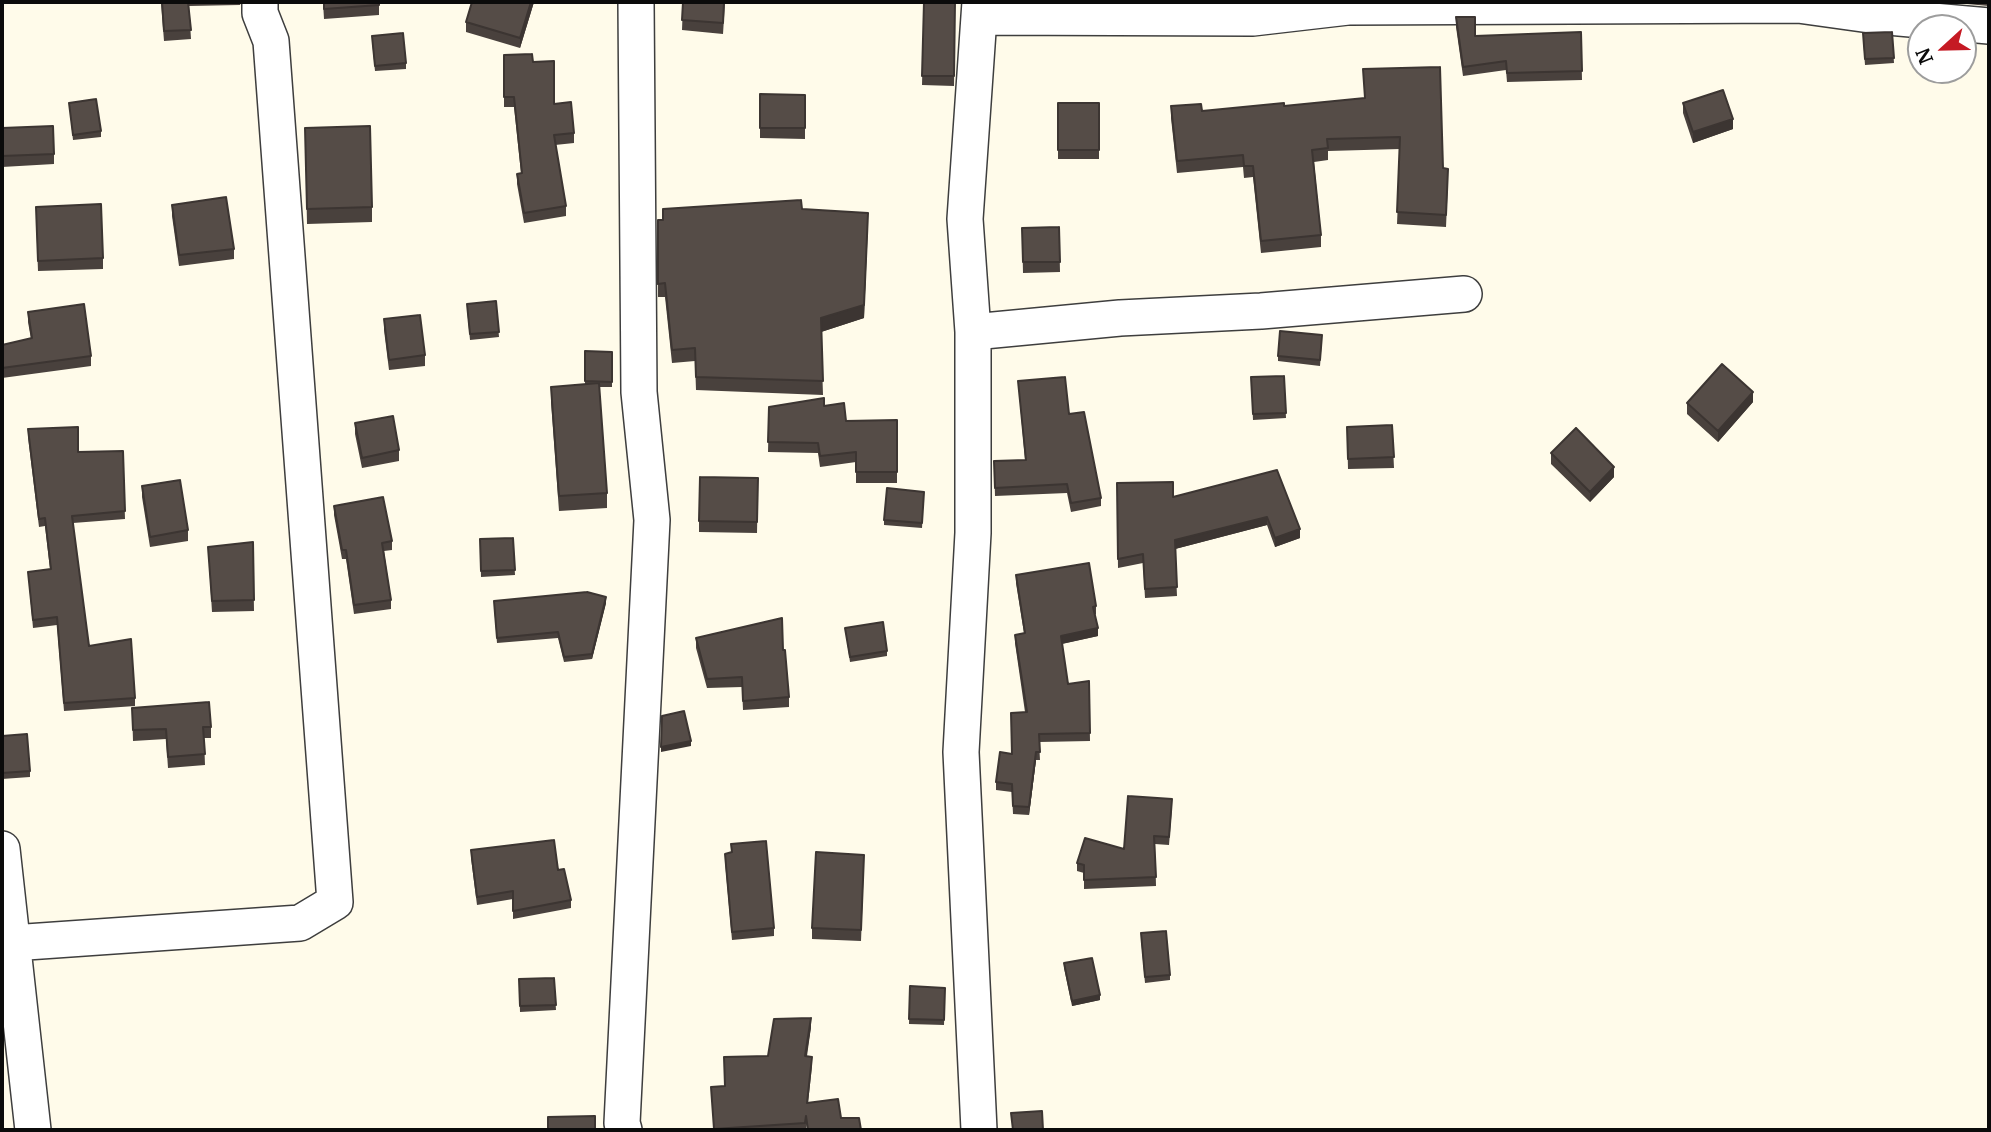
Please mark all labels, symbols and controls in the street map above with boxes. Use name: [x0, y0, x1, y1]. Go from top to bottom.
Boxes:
north arrow: [1907, 14, 1977, 84]
text: N: [1910, 45, 1938, 68]

